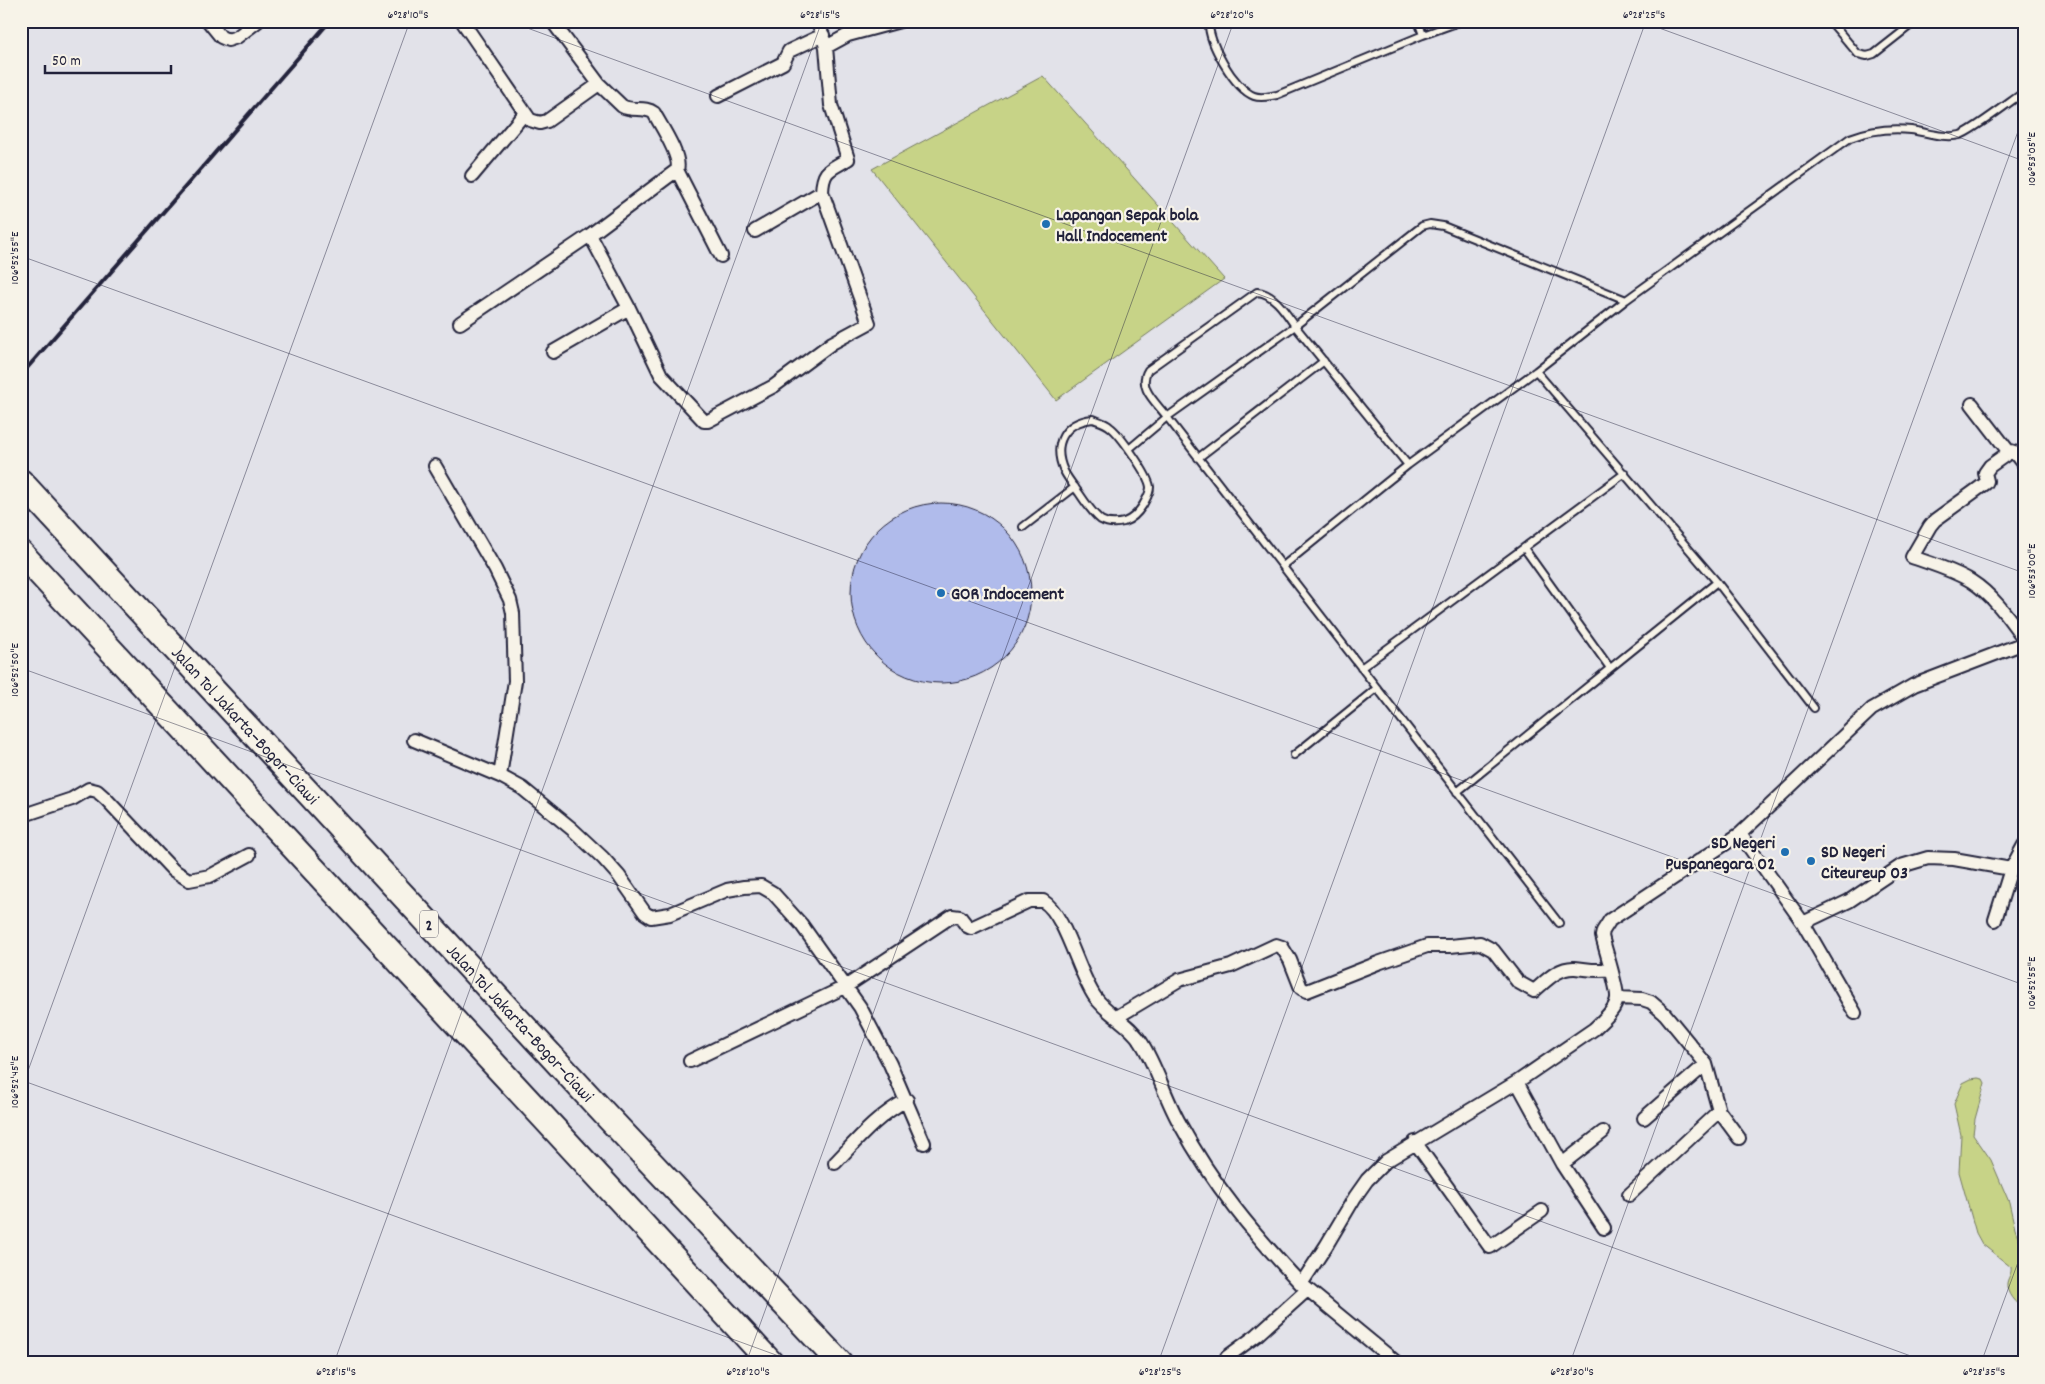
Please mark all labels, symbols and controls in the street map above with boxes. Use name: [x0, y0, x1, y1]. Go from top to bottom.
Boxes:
text: 6°28'10"S: [388, 7, 428, 24]
text: 6°28'15"S: [800, 7, 840, 24]
text: 6°28'20"S: [1210, 7, 1254, 24]
text: 6°28'25"S: [1623, 7, 1665, 24]
scale bar: [45, 42, 171, 74]
text: 50 m: [52, 51, 81, 73]
text: 106°53'05"E: [2024, 131, 2041, 186]
place label: Lapangan Sepak bola Hall Indocement: [1056, 204, 1199, 250]
marker: Lapangan Sepak bola Hall Indocement: [1040, 218, 1052, 230]
text: 106°52'55"E: [7, 231, 24, 284]
text: 106°53'00"E: [2024, 543, 2041, 598]
place label: GOR Indocement: [951, 583, 1064, 608]
marker: GOR Indocement: [935, 587, 947, 599]
street label: Jalan Tol Jakarta–Bogor–Ciawi: [164, 642, 323, 811]
text: 106°52'50"E: [7, 643, 24, 697]
place label: SD Negeri Puspanegara 02: [1665, 832, 1776, 878]
place label: SD Negeri Citeureup 03: [1821, 841, 1908, 887]
marker: SD Negeri Puspanegara 02: [1779, 846, 1791, 858]
marker: SD Negeri Citeureup 03: [1805, 855, 1817, 867]
road number: 2: [420, 911, 438, 938]
street label: Jalan Tol Jakarta–Bogor–Ciawi: [439, 940, 598, 1109]
text: 106°52'55"E: [2024, 956, 2041, 1009]
text: 106°52'45"E: [7, 1055, 24, 1108]
text: 6°28'15"S: [316, 1364, 356, 1381]
text: 6°28'20"S: [726, 1364, 770, 1381]
text: 6°28'25"S: [1139, 1364, 1181, 1381]
text: 6°28'30"S: [1550, 1364, 1594, 1381]
text: 6°28'35"S: [1963, 1364, 2005, 1381]

